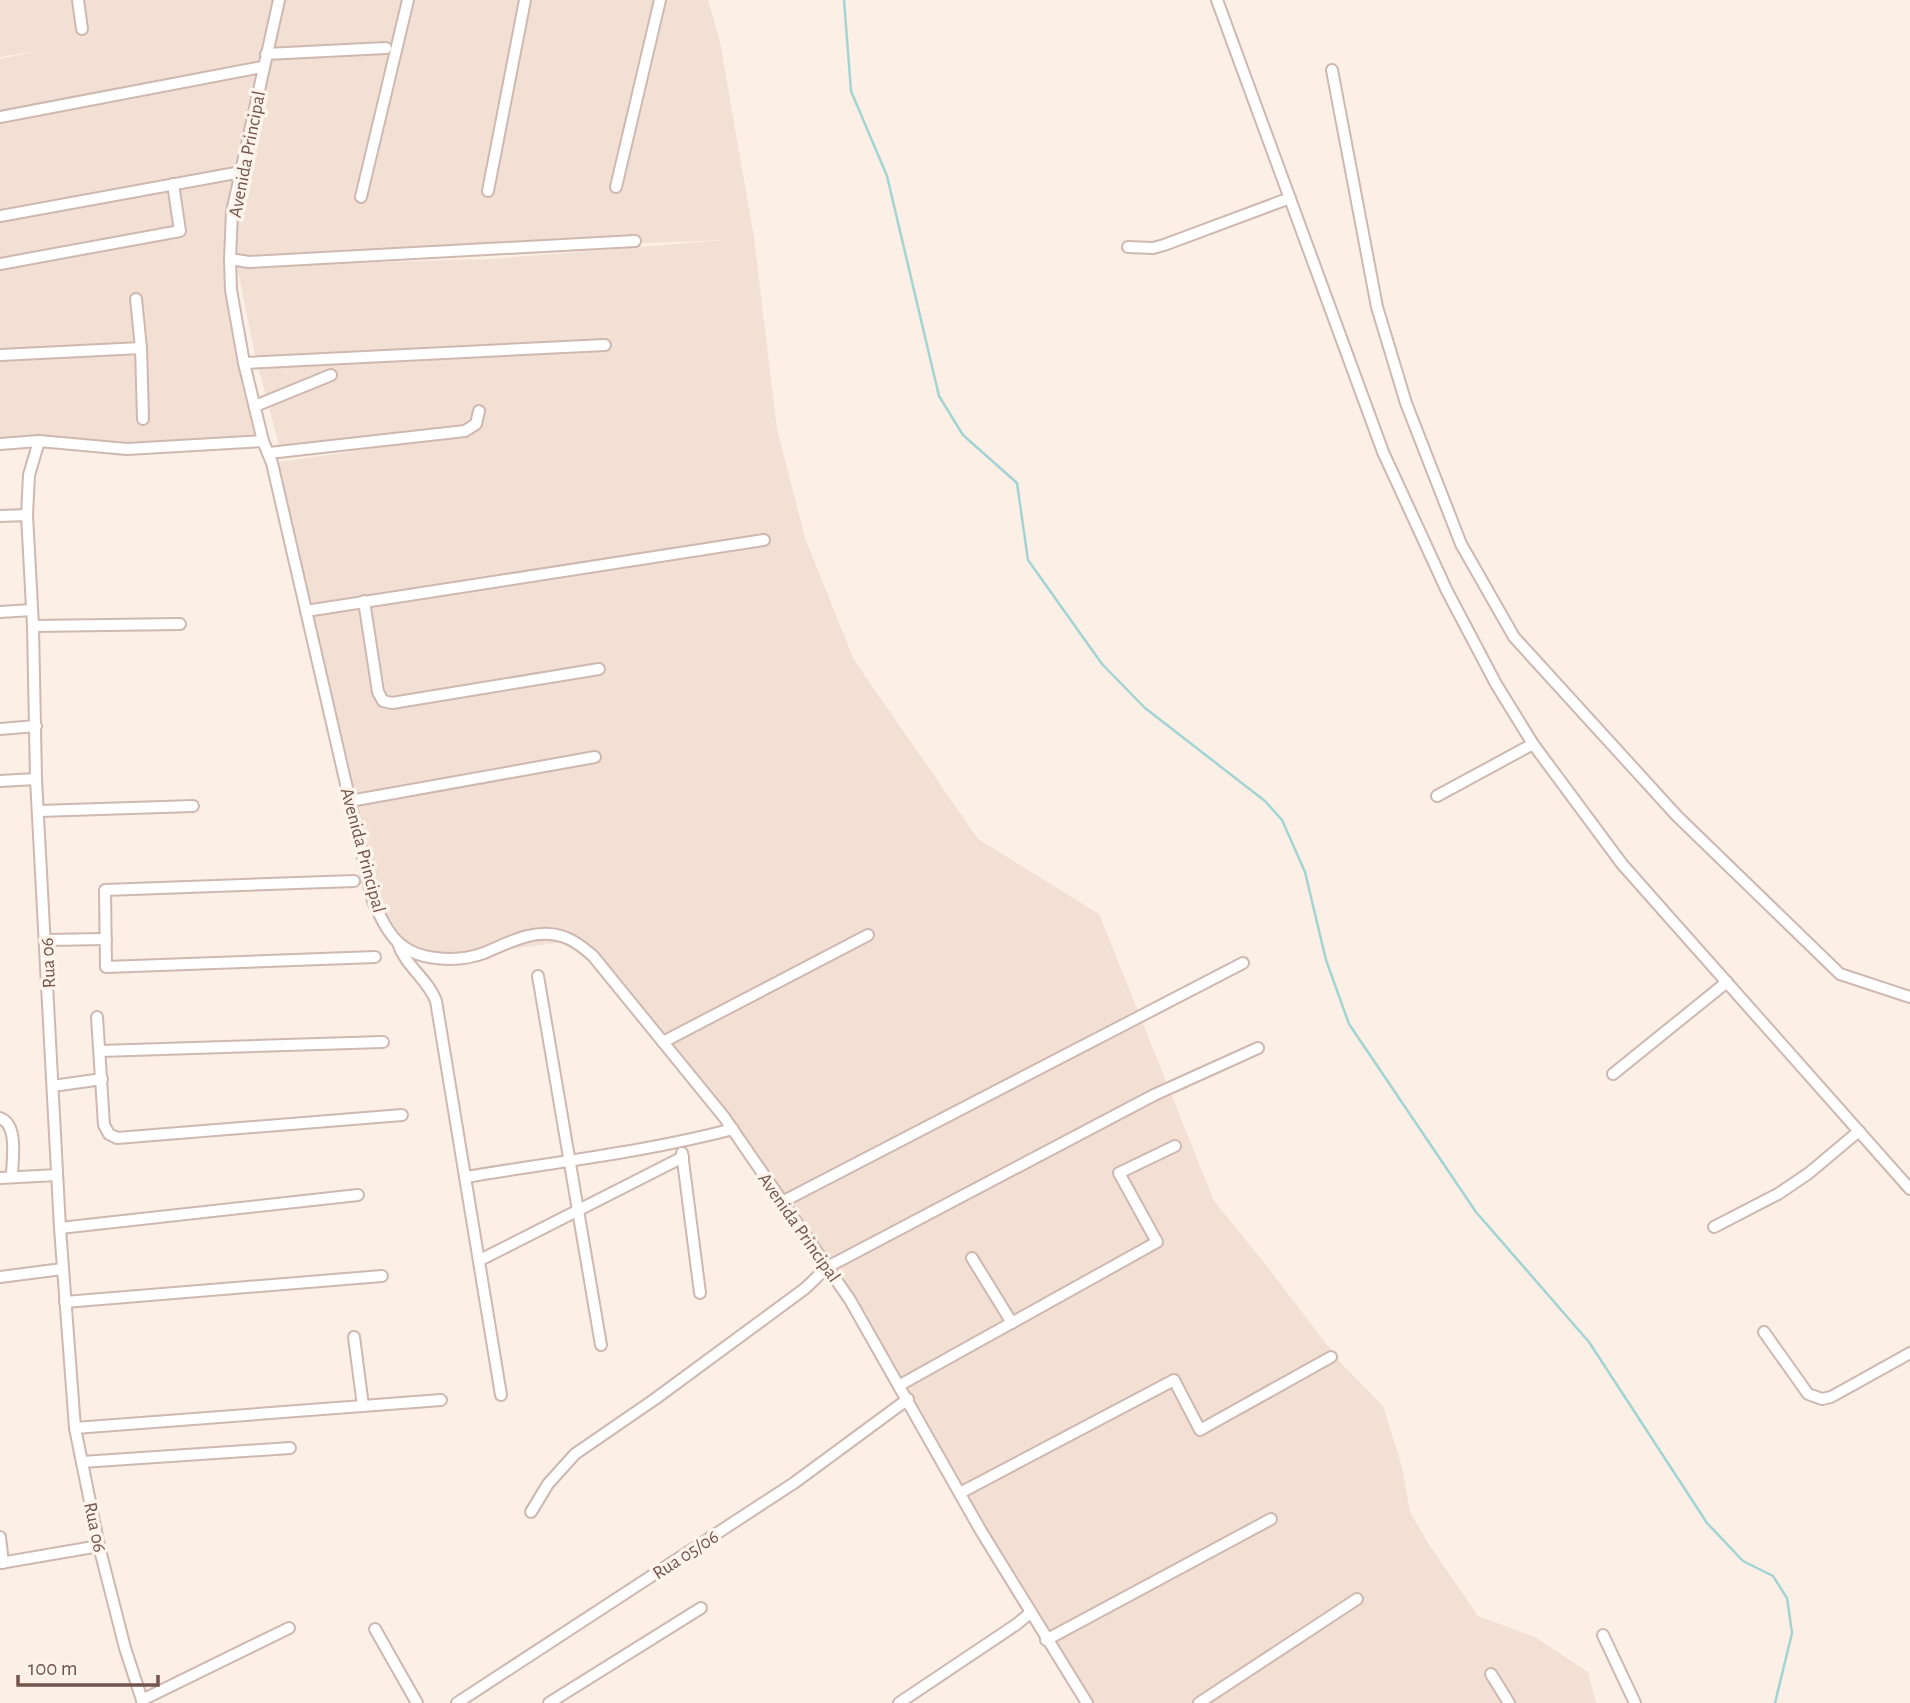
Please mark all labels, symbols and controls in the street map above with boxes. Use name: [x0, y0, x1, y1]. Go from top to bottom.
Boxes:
street label: Avenida Principal: [226, 89, 269, 219]
street label: Avenida Principal: [337, 786, 388, 915]
street label: Rua 06: [38, 937, 59, 989]
street label: Avenida Principal: [754, 1170, 843, 1286]
street label: Rua 06: [80, 1501, 109, 1554]
street label: Rua 05/06: [650, 1527, 722, 1583]
scale bar: [18, 1644, 158, 1688]
text: 100 m: [28, 1658, 78, 1679]

